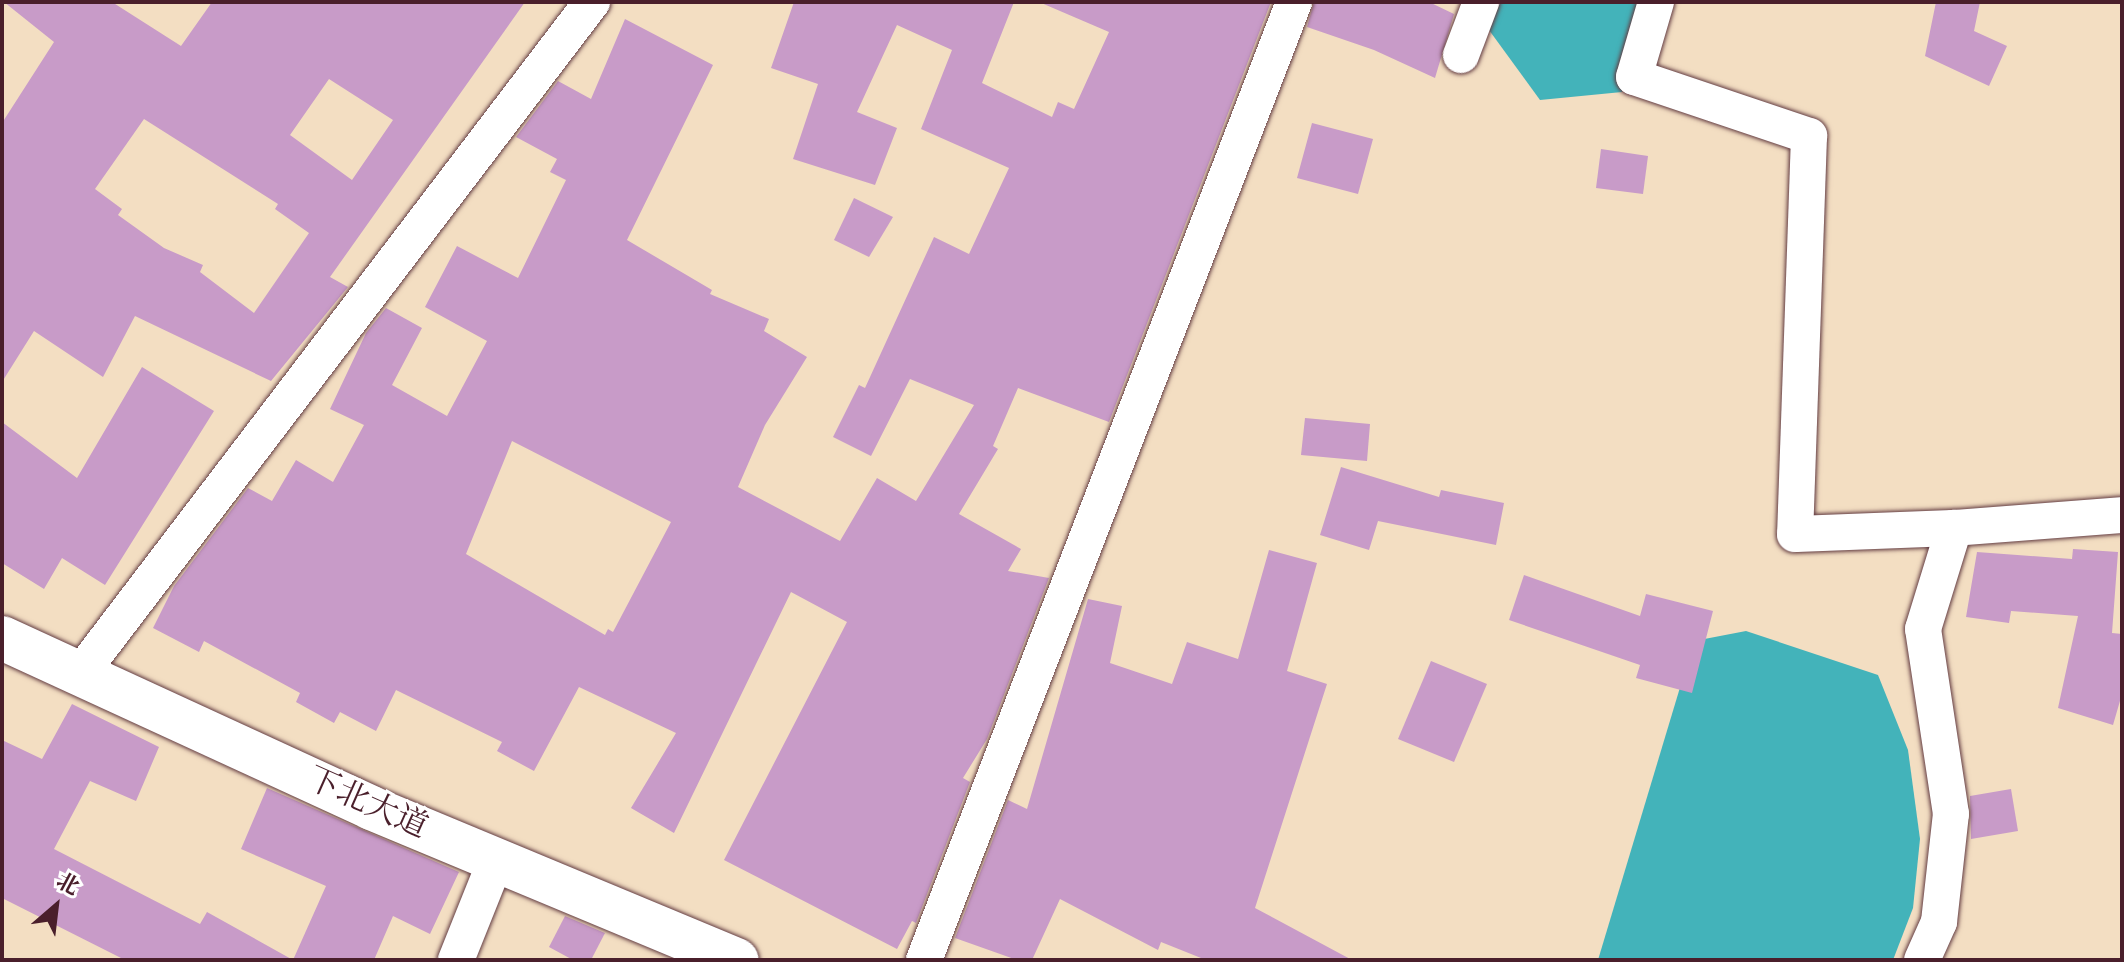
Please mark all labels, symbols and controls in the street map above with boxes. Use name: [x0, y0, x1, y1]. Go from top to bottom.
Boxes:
street label: 下北大道: [301, 760, 433, 848]
north arrow: [16, 866, 96, 946]
text: 北: [51, 867, 84, 901]

